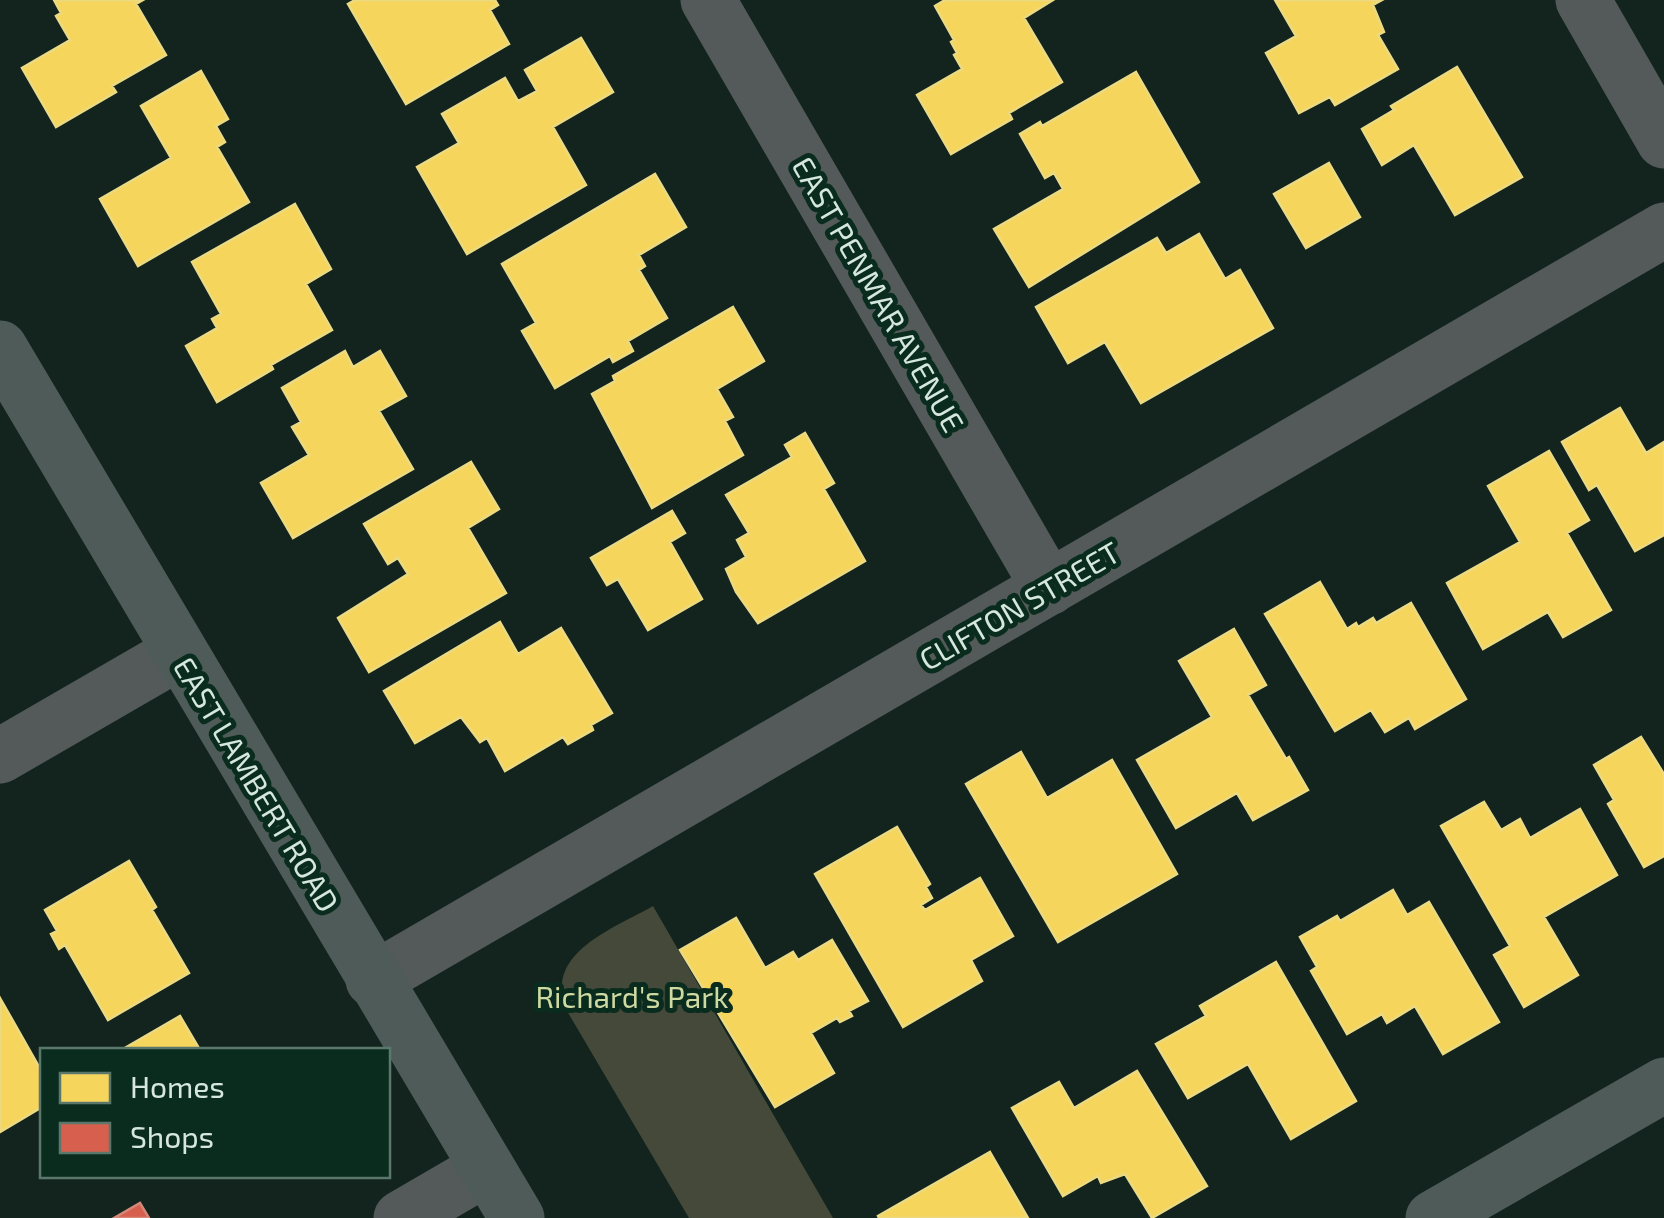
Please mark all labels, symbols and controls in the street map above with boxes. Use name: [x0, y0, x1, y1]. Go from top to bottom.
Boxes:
street label: EAST PENMAR AVENUE: [786, 150, 972, 438]
street label: CLIFTON STREET: [912, 533, 1126, 677]
street label: EAST LAMBERT ROAD: [167, 650, 347, 918]
park label: Richard's Park: [535, 978, 729, 1014]
legend: [40, 1048, 390, 1178]
text: Homes: [130, 1068, 225, 1104]
text: Shops: [130, 1118, 214, 1154]

